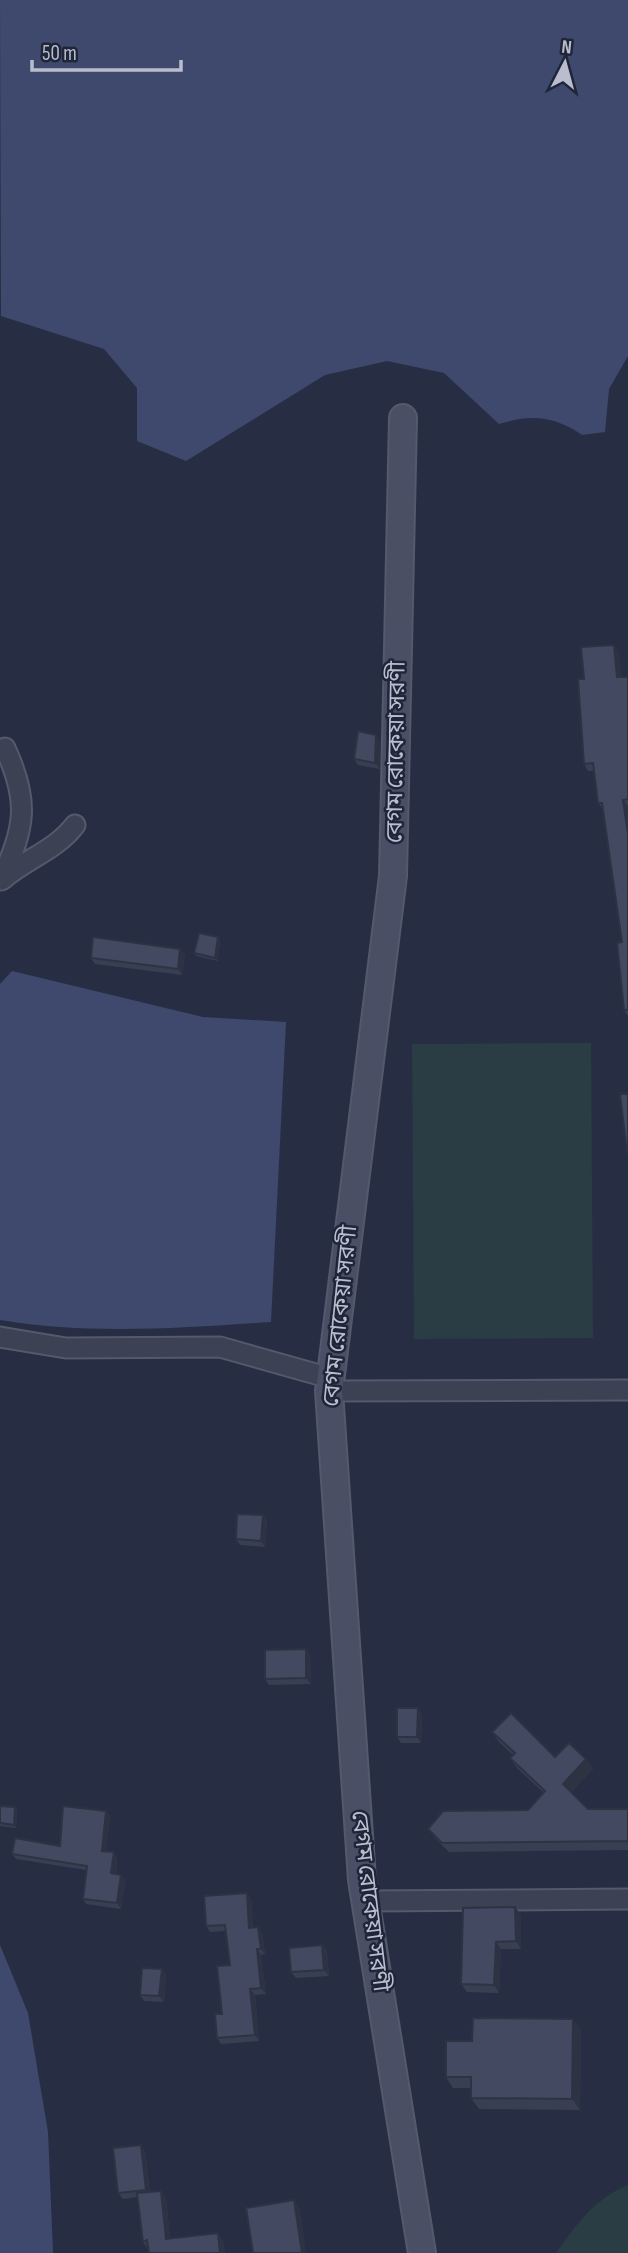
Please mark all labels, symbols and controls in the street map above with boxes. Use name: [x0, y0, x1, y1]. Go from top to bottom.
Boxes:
scale bar: [32, 28, 180, 72]
north arrow: [530, 28, 600, 98]
text: N: [560, 36, 573, 60]
text: 50 m: [42, 41, 77, 66]
street label: বেগম রোকেয়া সরণী: [380, 660, 412, 843]
street label: বেগম রোকেয়া সরণী: [317, 1223, 364, 1408]
street label: বেগম রোকেয়া সরণী: [345, 1809, 395, 1994]

